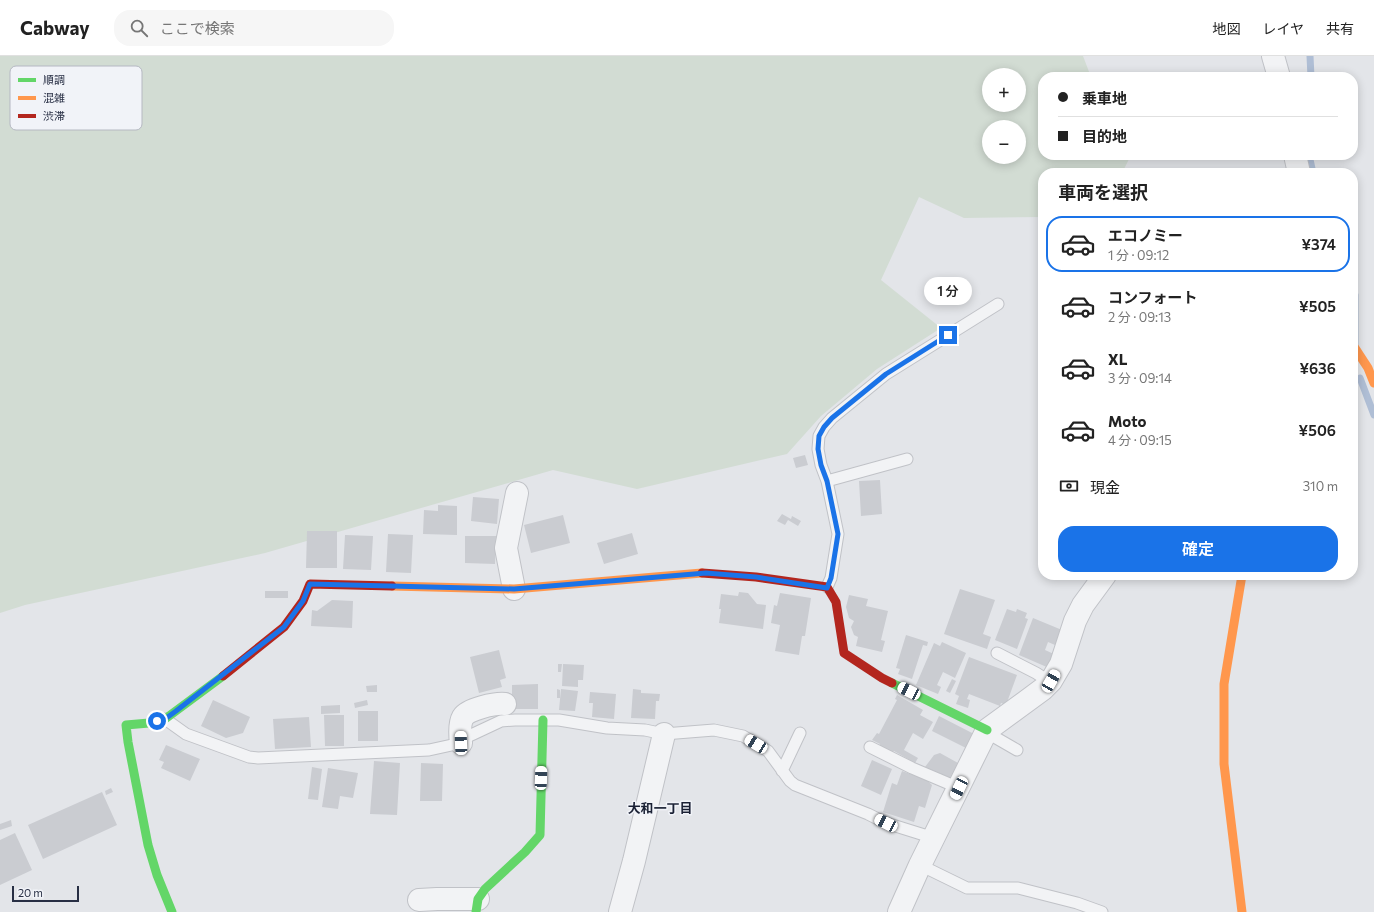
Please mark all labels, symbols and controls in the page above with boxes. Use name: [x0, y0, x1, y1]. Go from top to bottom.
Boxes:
search box: [114, 10, 394, 46]
text: Cabway: [20, 16, 90, 39]
icon: search: [128, 17, 150, 39]
text: ここで検索: [160, 19, 235, 37]
text: 地図: [1212, 20, 1240, 37]
text: レイヤ: [1262, 20, 1304, 37]
text: 共有: [1326, 20, 1354, 37]
legend: [10, 66, 142, 130]
map controls: [982, 68, 1026, 164]
button: +: [982, 68, 1026, 112]
text: 順調: [43, 73, 65, 86]
text: 乗車地: [1082, 89, 1127, 107]
text: 混雑: [43, 91, 65, 104]
text: 渋滞: [43, 109, 65, 122]
button: −: [982, 120, 1026, 164]
text: 目的地: [1082, 127, 1127, 145]
text: 車両を選択: [1058, 181, 1148, 203]
icon: car: [1060, 226, 1096, 262]
text: エコノミー: [1108, 226, 1183, 244]
text: ¥374: [1302, 235, 1336, 253]
text: 1 分 · 09:12: [1108, 247, 1169, 263]
callout: 1 分: [924, 277, 972, 305]
text: 1 分: [937, 283, 959, 299]
icon: car: [1060, 288, 1096, 324]
text: コンフォート: [1108, 288, 1198, 306]
text: ¥505: [1299, 297, 1336, 315]
text: 2 分 · 09:13: [1108, 309, 1171, 325]
route end: [939, 326, 957, 344]
icon: car: [1060, 350, 1096, 386]
text: XL: [1108, 350, 1127, 368]
text: ¥636: [1300, 359, 1336, 377]
text: 3 分 · 09:14: [1108, 370, 1172, 386]
icon: car: [1060, 412, 1096, 448]
text: Moto: [1108, 412, 1147, 430]
text: ¥506: [1299, 421, 1336, 439]
text: 4 分 · 09:15: [1108, 432, 1172, 448]
icon: cash: [1058, 475, 1080, 497]
text: 現金: [1090, 478, 1120, 496]
text: 310 m: [1303, 478, 1338, 494]
button: 確定: [1058, 526, 1338, 572]
car: [1040, 668, 1062, 694]
car: [896, 680, 922, 702]
route start: [148, 712, 166, 730]
car: [455, 731, 467, 755]
car: [743, 733, 769, 755]
car: [535, 766, 547, 790]
car: [948, 775, 970, 801]
district label: 大和一丁目: [627, 800, 693, 816]
car: [873, 812, 899, 834]
scale bar: [12, 884, 79, 903]
text: 20 m: [18, 886, 43, 899]

